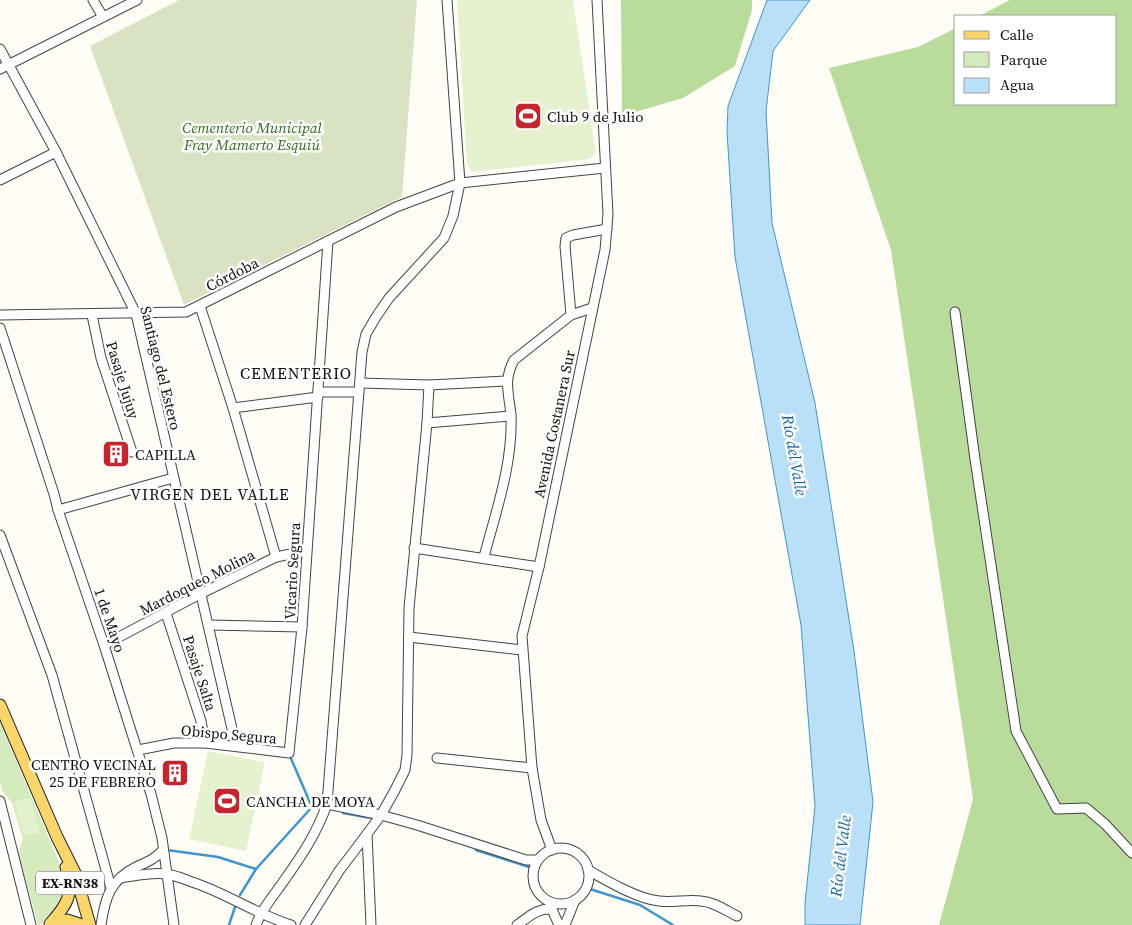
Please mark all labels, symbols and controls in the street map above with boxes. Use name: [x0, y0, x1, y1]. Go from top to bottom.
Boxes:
legend: [954, 15, 1117, 105]
text: Calle: [1000, 24, 1034, 45]
text: Parque: [1000, 49, 1048, 70]
text: Agua: [1000, 74, 1034, 95]
sports icon: Club 9 de Julio: [513, 101, 543, 131]
place label: Club 9 de Julio: [547, 106, 643, 127]
park label: Cementerio Municipal Fray Mamerto Esquiú: [182, 117, 323, 155]
street label: Córdoba: [202, 252, 262, 296]
street label: Santiago del Estero: [135, 304, 187, 432]
street label: Pasaje Jujuy: [101, 339, 145, 422]
street label: Avenida Costanera Sur: [528, 348, 580, 500]
district label: CEMENTERIO: [240, 362, 352, 384]
water label: Río del Valle: [777, 412, 813, 498]
building icon: CAPILLA: [101, 439, 131, 469]
place label: CAPILLA: [135, 444, 196, 465]
district label: VIRGEN DEL VALLE: [130, 483, 290, 505]
street label: Vicario Segura: [279, 522, 305, 620]
street label: Mardoqueo Molina: [136, 544, 259, 620]
street label: 1 de Mayo: [89, 585, 131, 655]
street label: Pasaje Salta: [178, 633, 222, 714]
street label: Obispo Segura: [180, 719, 278, 749]
place label: CENTRO VECINAL 25 DE FEBRERO: [31, 754, 156, 792]
building icon: CENTRO VECINAL 25 DE FEBRERO: [160, 758, 190, 788]
sports icon: CANCHA DE MOYA: [212, 786, 242, 816]
place label: CANCHA DE MOYA: [246, 791, 375, 812]
water label: Río del Valle: [824, 813, 856, 899]
road number: EX-RN38: [36, 871, 104, 894]

